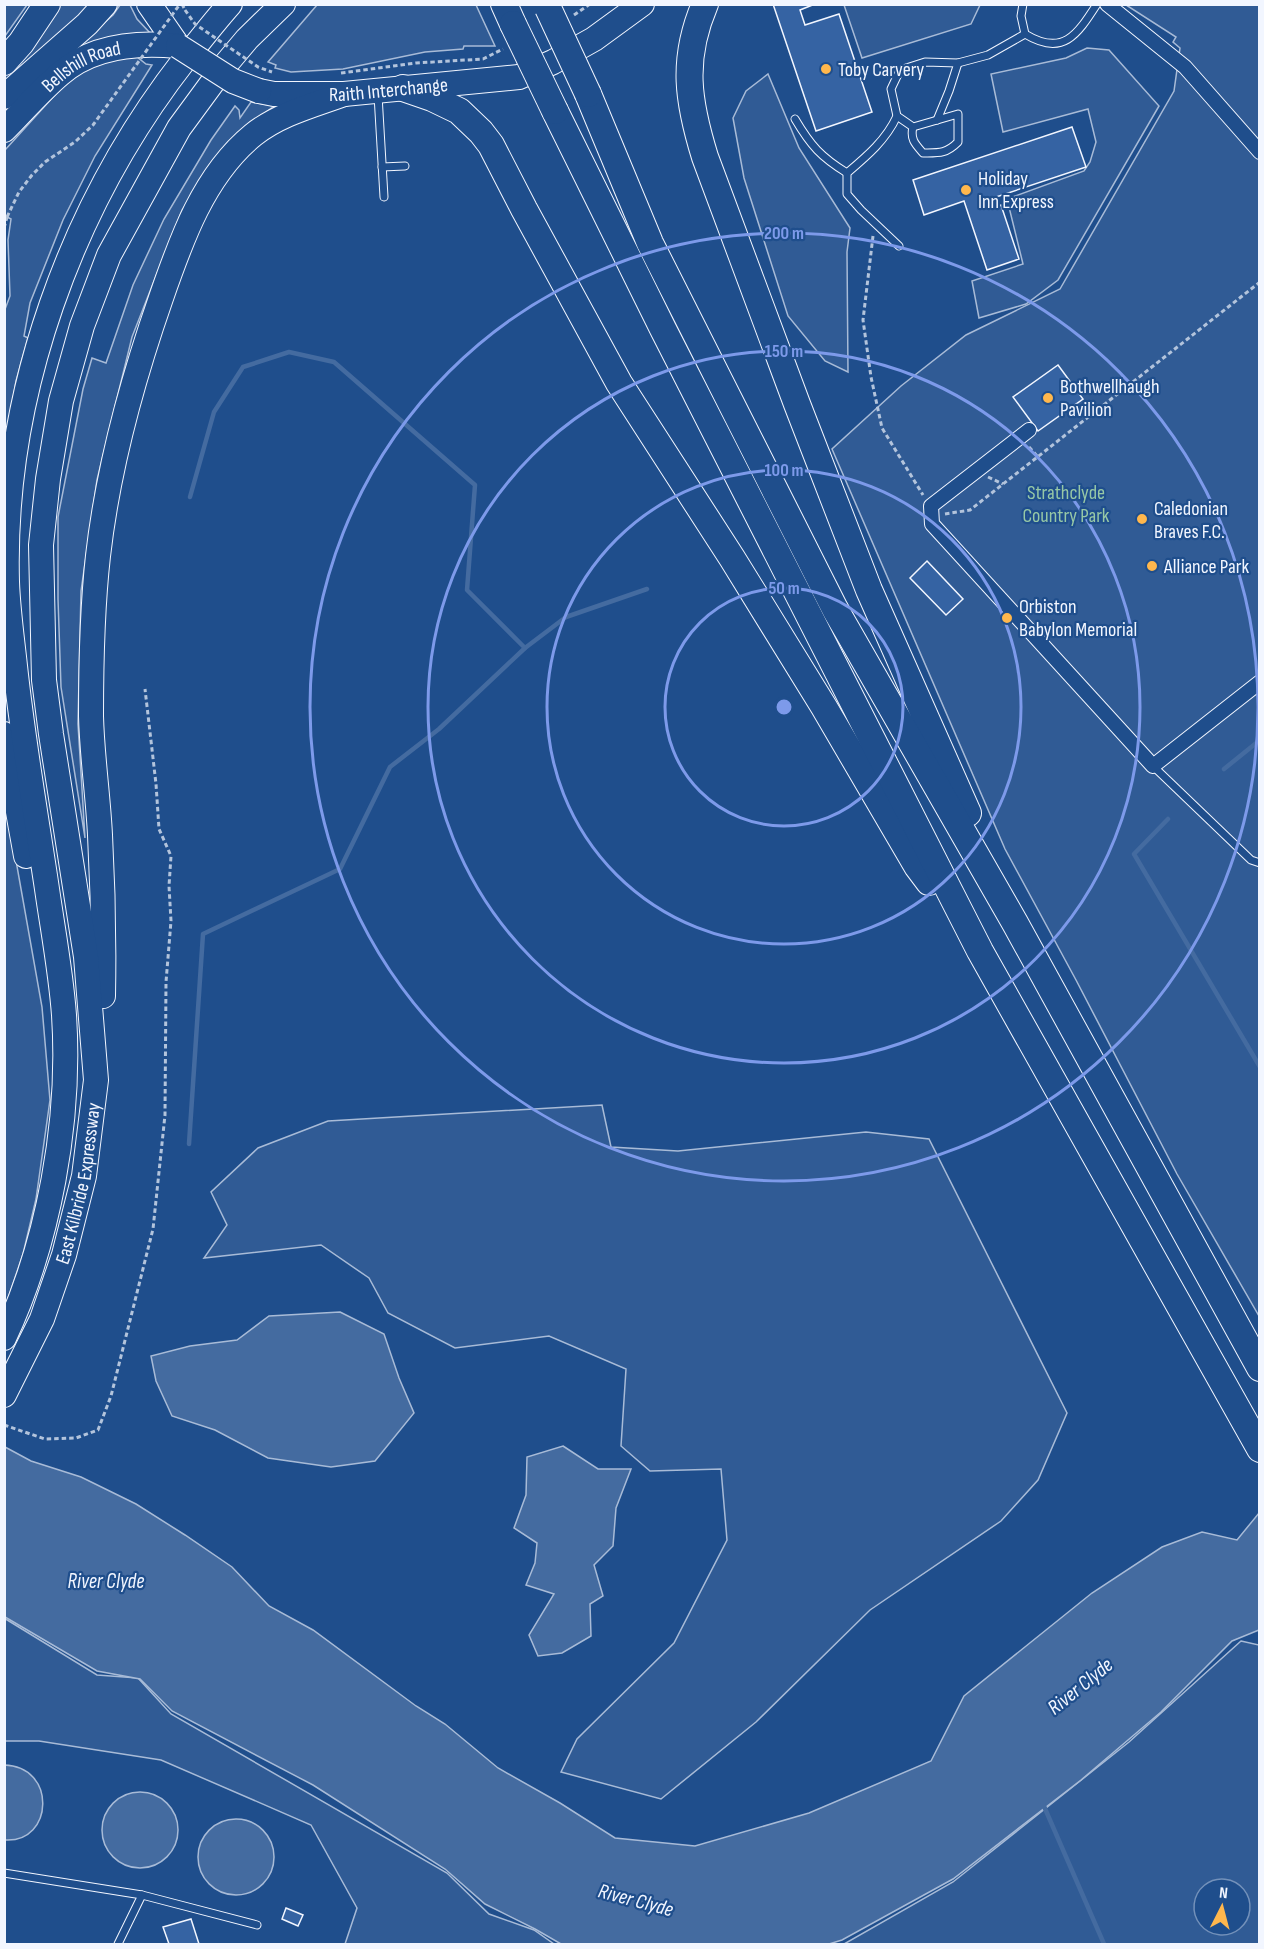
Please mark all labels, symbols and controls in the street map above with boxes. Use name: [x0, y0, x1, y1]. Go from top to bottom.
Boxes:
street label: Bellshill Road: [37, 36, 123, 98]
place label: Toby Carvery: [838, 58, 925, 82]
marker: Toby Carvery: [819, 62, 833, 76]
street label: Raith Interchange: [329, 73, 449, 107]
place label: Holiday Inn Express: [978, 167, 1054, 214]
marker: Holiday Inn Express: [959, 183, 973, 197]
text: 200 m: [764, 223, 804, 244]
text: 150 m: [765, 341, 803, 362]
place label: Bothwellhaugh Pavilion: [1060, 375, 1160, 422]
marker: Bothwellhaugh Pavilion: [1041, 391, 1055, 405]
text: 100 m: [765, 460, 804, 481]
park label: Strathclyde Country Park: [1022, 481, 1110, 528]
place label: Caledonian Braves F.C.: [1154, 497, 1228, 544]
marker: Caledonian Braves F.C.: [1135, 512, 1149, 526]
place label: Alliance Park: [1163, 555, 1249, 579]
marker: Alliance Park: [1145, 559, 1159, 573]
text: 50 m: [768, 578, 800, 599]
place label: Orbiston Babylon Memorial: [1019, 595, 1137, 642]
marker: Orbiston Babylon Memorial: [1000, 611, 1014, 625]
centre of rings: [774, 697, 794, 717]
street label: East Kilbride Expressway: [51, 1101, 106, 1267]
water label: River Clyde: [68, 1569, 144, 1594]
water label: River Clyde: [1043, 1653, 1118, 1720]
north arrow: [1192, 1877, 1252, 1937]
water label: River Clyde: [596, 1878, 676, 1922]
text: N: [1218, 1884, 1229, 1903]

